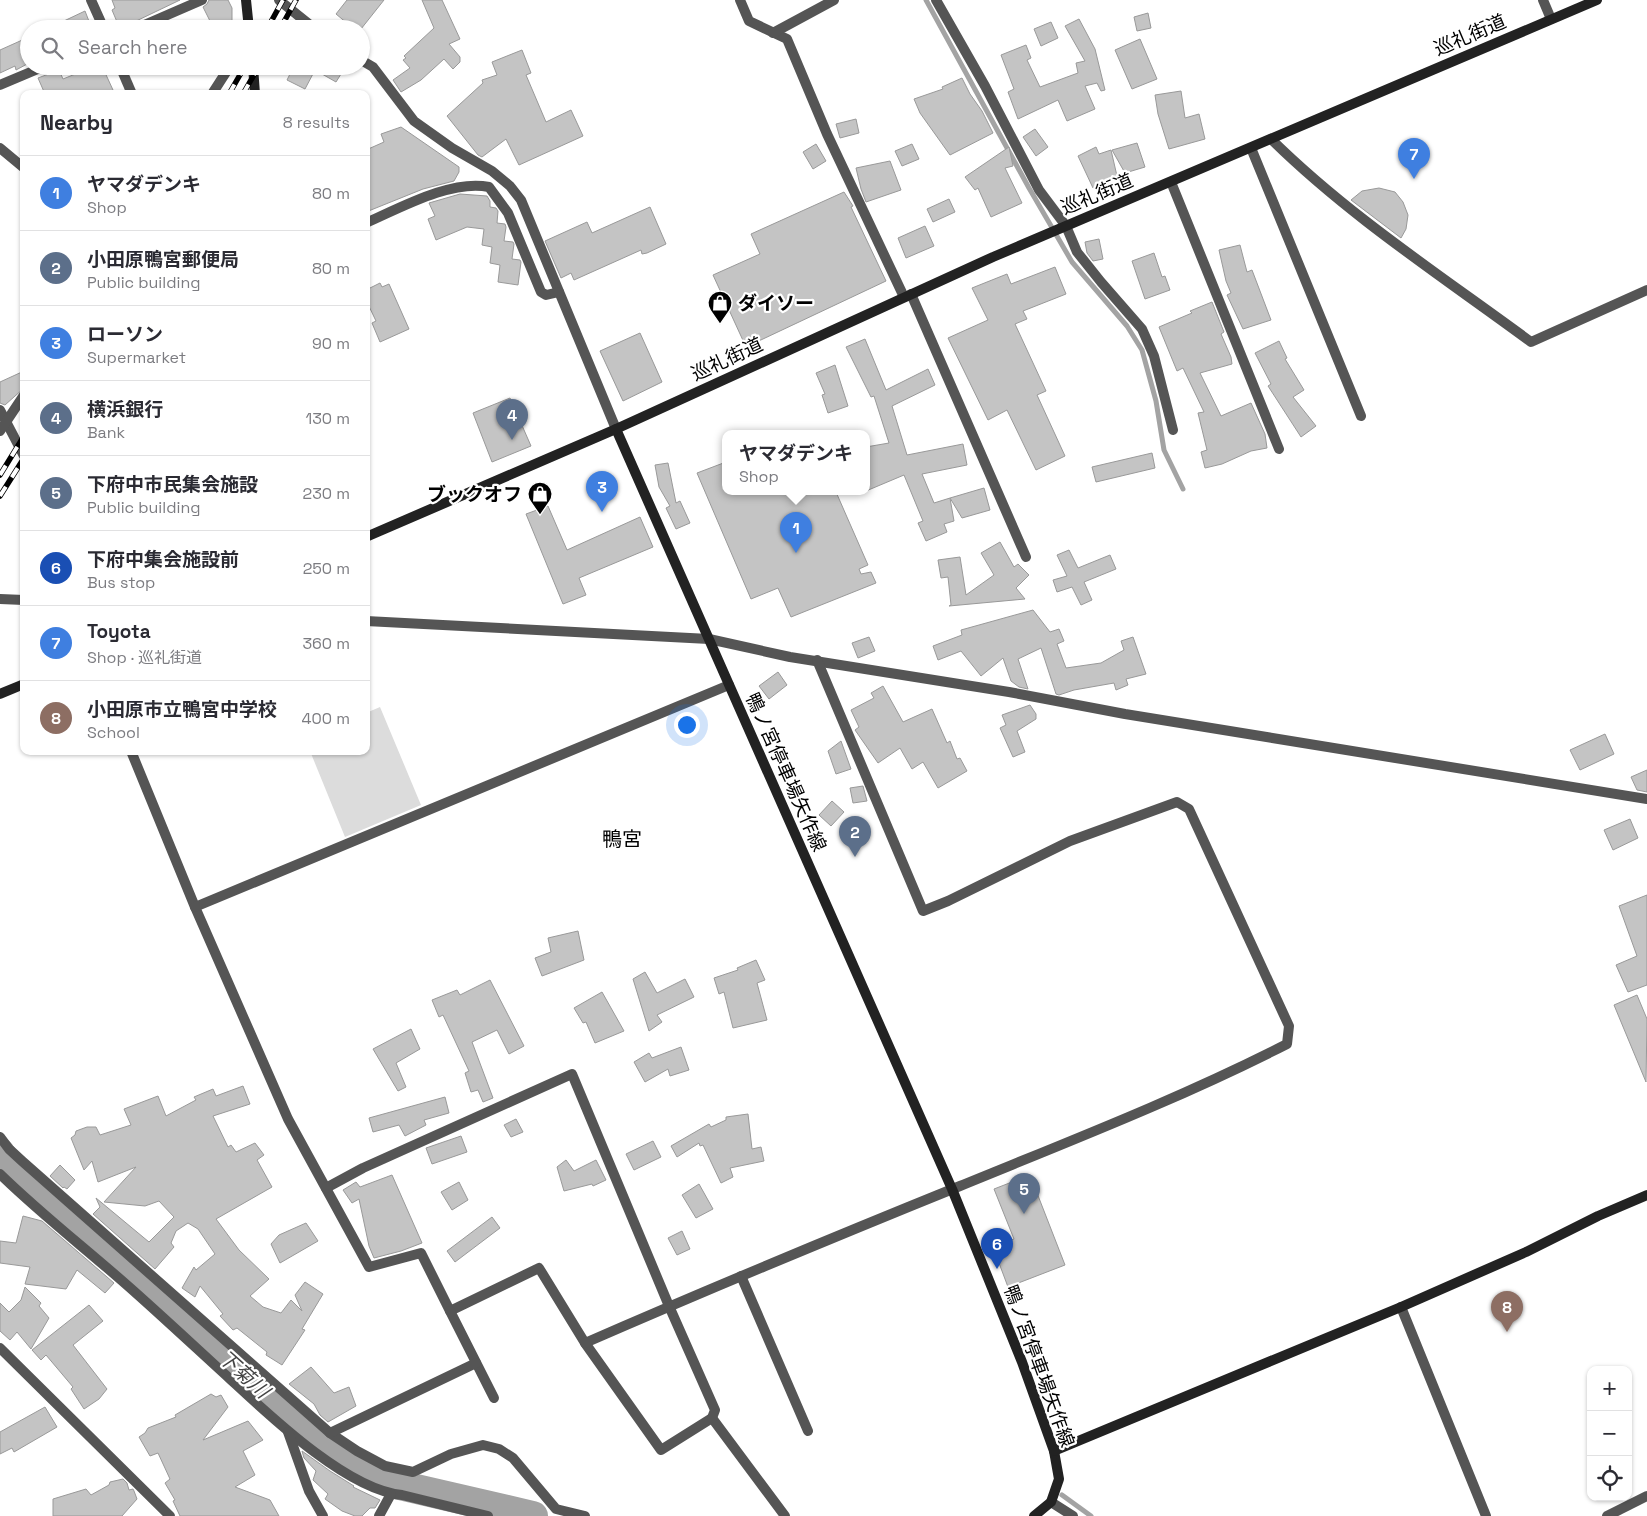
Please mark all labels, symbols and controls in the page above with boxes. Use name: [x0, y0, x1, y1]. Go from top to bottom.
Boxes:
street label: 巡礼街道: [1430, 9, 1510, 61]
search box: [20, 20, 370, 75]
icon: search: [38, 34, 66, 62]
text: Search here: [78, 35, 188, 60]
text: Nearby: [40, 109, 113, 136]
text: 8 results: [283, 112, 350, 133]
pin: 7: [1398, 138, 1430, 179]
street label: 巡礼街道: [1057, 168, 1137, 220]
text: ヤマダデンキ: [87, 172, 201, 197]
text: 1: [52, 183, 60, 204]
text: 80 m: [312, 183, 350, 204]
text: Shop: [87, 197, 127, 218]
text: 小田原鴨宮郵便局: [87, 247, 239, 272]
text: 2: [51, 258, 61, 279]
text: 80 m: [312, 258, 350, 279]
text: Public building: [87, 272, 200, 293]
shop icon: ダイソー: [707, 290, 733, 324]
place label: ダイソー: [738, 291, 814, 316]
text: ローソン: [87, 322, 163, 347]
street label: 巡礼街道: [687, 332, 767, 386]
text: 3: [51, 333, 61, 354]
text: 90 m: [312, 333, 350, 354]
text: Supermarket: [87, 347, 186, 368]
text: 横浜銀行: [87, 397, 163, 422]
pin: 4: [496, 399, 528, 440]
text: 4: [51, 408, 61, 429]
text: 130 m: [306, 408, 350, 429]
text: Bank: [87, 422, 125, 443]
popup: [722, 430, 870, 495]
text: ヤマダデンキ: [739, 441, 853, 466]
text: Shop: [739, 466, 779, 487]
pin: 3: [586, 471, 618, 512]
text: 下府中市民集会施設: [87, 472, 258, 497]
shop icon: ブックオフ: [527, 481, 553, 515]
place label: ブックオフ: [427, 482, 522, 507]
text: 5: [51, 483, 61, 504]
text: 230 m: [303, 483, 350, 504]
text: Public building: [87, 497, 200, 518]
pin: 1: [780, 512, 812, 553]
text: 下府中集会施設前: [87, 547, 239, 572]
text: 6: [51, 558, 61, 579]
text: 250 m: [303, 558, 350, 579]
text: Bus stop: [87, 572, 155, 593]
text: Toyota: [87, 619, 151, 644]
text: 7: [52, 633, 60, 654]
text: 360 m: [302, 633, 350, 654]
text: Shop · 巡礼街道: [87, 647, 202, 668]
street label: 鴨ノ宮停車場矢作線: [740, 689, 832, 855]
text: 小田原市立鴨宮中学校: [87, 697, 277, 722]
text: 8: [51, 708, 61, 729]
text: 400 m: [302, 708, 350, 729]
your location: [674, 712, 700, 738]
text: School: [87, 722, 140, 743]
pin: 2: [839, 816, 871, 857]
district label: 鴨宮: [602, 826, 642, 852]
pin: 5: [1008, 1173, 1040, 1214]
pin: 6: [981, 1228, 1013, 1269]
street label: 鴨ノ宮停車場矢作線: [998, 1281, 1080, 1451]
pin: 8: [1491, 1291, 1523, 1332]
water label: 下菊川: [213, 1344, 276, 1405]
map controls: [1587, 1366, 1632, 1501]
button: +: [1587, 1366, 1632, 1411]
button: −: [1587, 1411, 1632, 1456]
button: locate: [1587, 1456, 1632, 1501]

